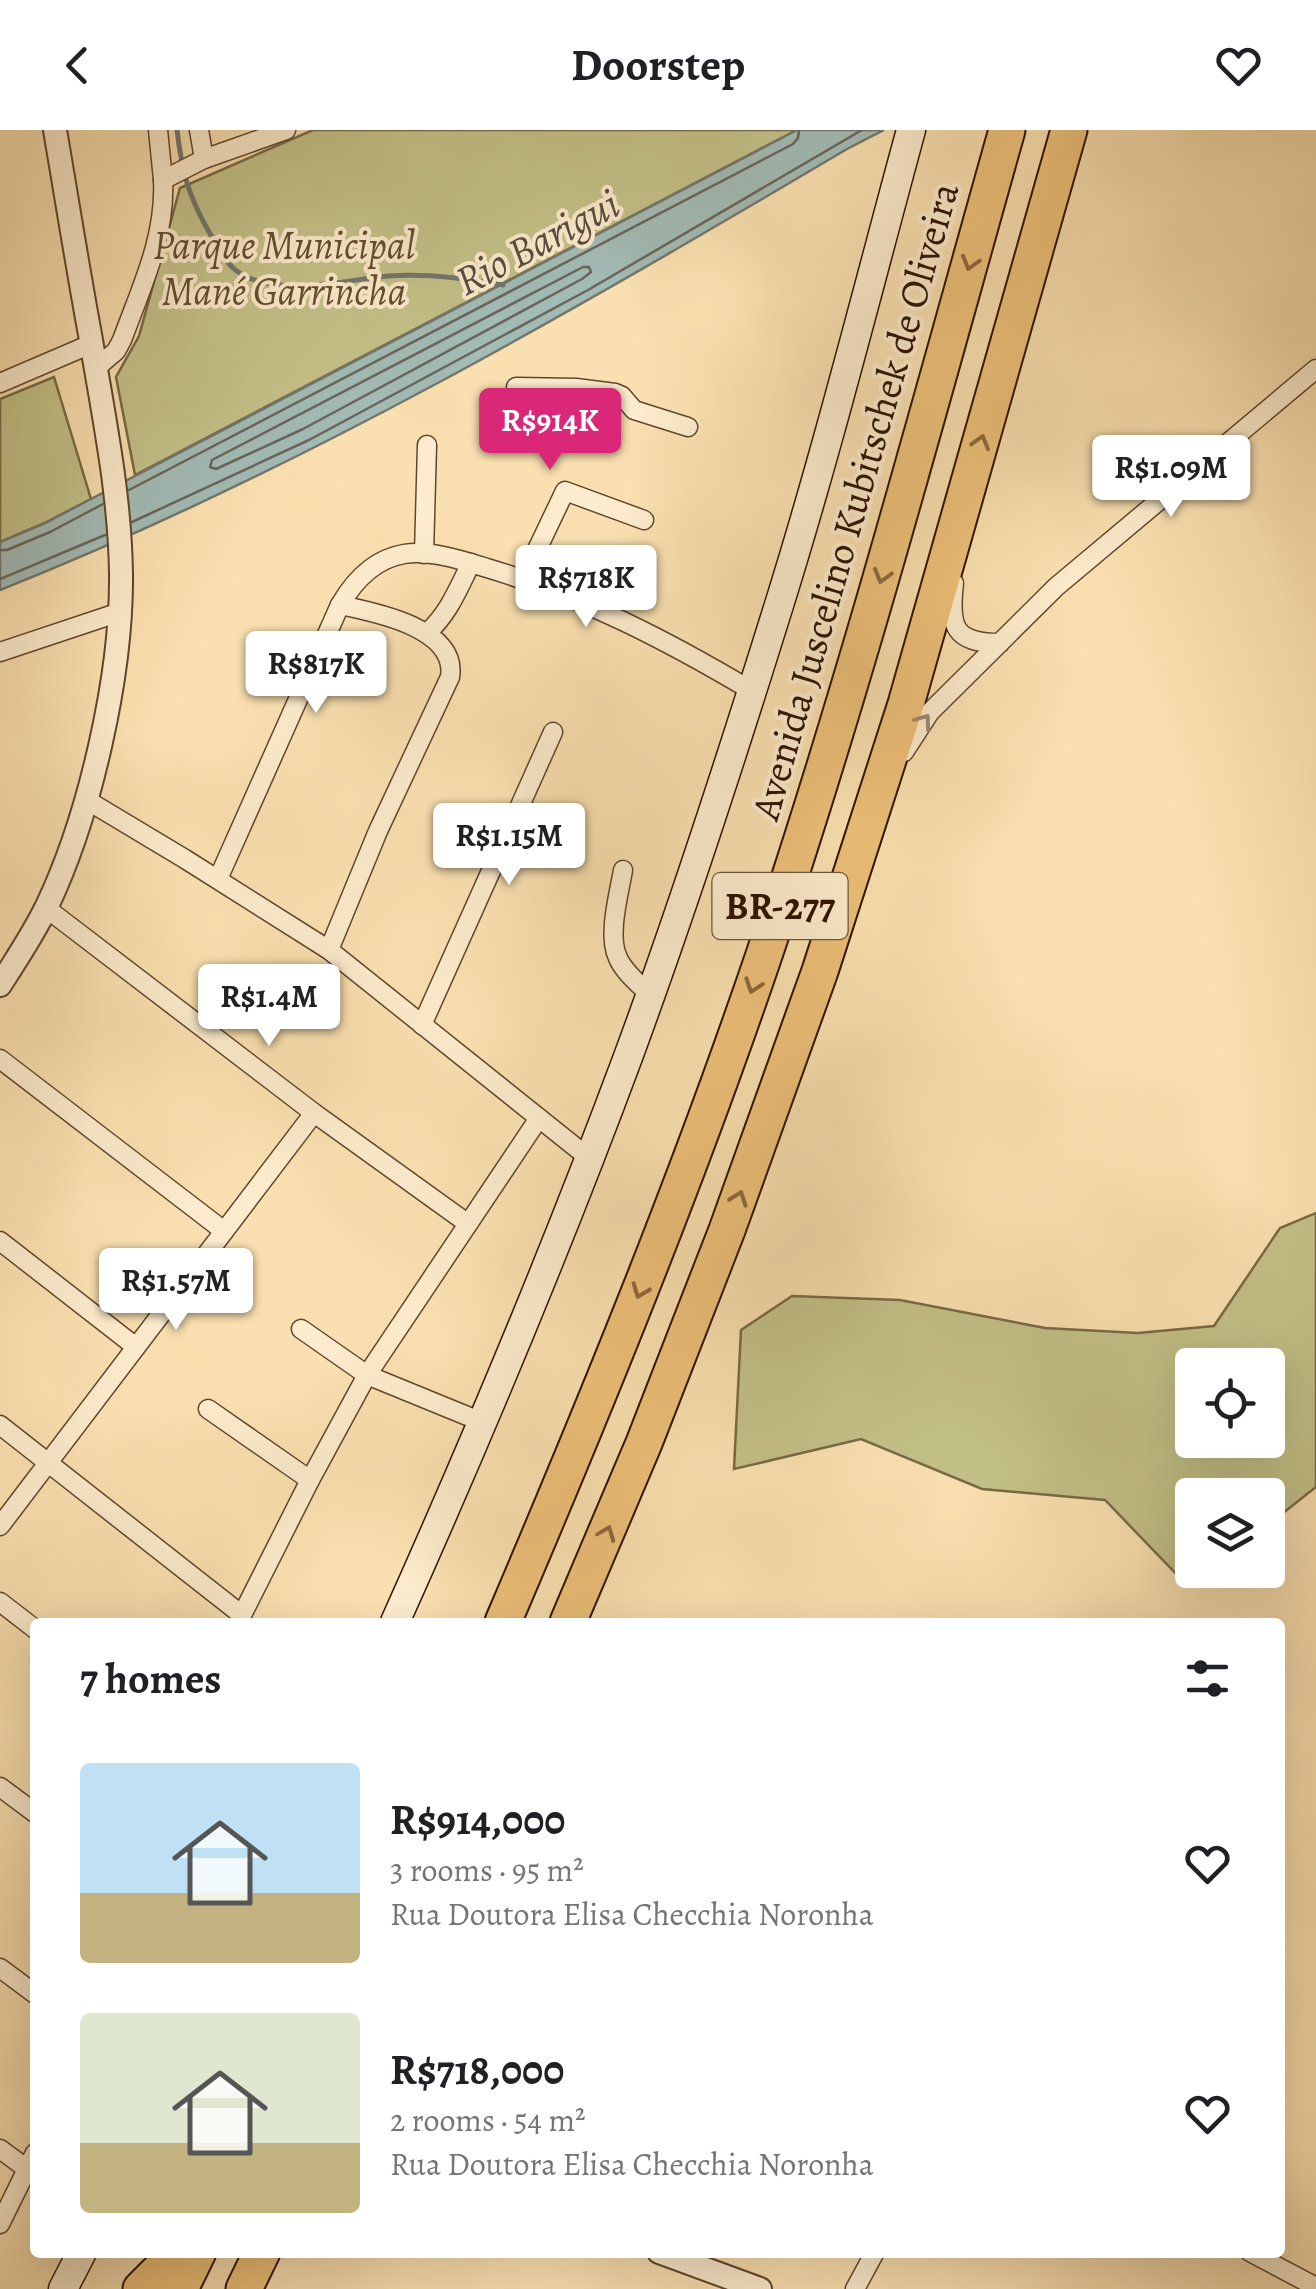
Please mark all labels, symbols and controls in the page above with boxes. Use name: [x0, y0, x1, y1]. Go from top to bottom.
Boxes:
text: Doorstep: [571, 34, 745, 96]
icon: back: [50, 38, 105, 93]
icon: heart: [1211, 38, 1266, 93]
water label: Rio Barigui: [445, 175, 629, 309]
street label: Avenida Juscelino Kubitschek de Oliveira: [737, 176, 973, 827]
park label: Parque Municipal Mané Garrincha: [153, 218, 415, 319]
one-way arrow: [960, 254, 981, 271]
pin: R$914K: [469, 388, 631, 473]
text: R$914K: [501, 398, 599, 442]
one-way arrow: [970, 434, 991, 451]
pin: R$1.09M: [1079, 435, 1263, 520]
text: R$1.09M: [1114, 445, 1228, 489]
pin: R$718K: [505, 545, 667, 630]
text: R$718K: [538, 555, 634, 599]
one-way arrow: [873, 567, 894, 584]
pin: R$817K: [235, 631, 397, 716]
text: R$817K: [268, 641, 364, 685]
one-way arrow: [913, 714, 930, 732]
pin: R$1.15M: [417, 803, 601, 888]
text: R$1.15M: [455, 813, 563, 857]
road number: BR-277: [712, 873, 848, 939]
pin: R$1.4M: [188, 964, 350, 1049]
text: R$1.4M: [220, 974, 318, 1018]
one-way arrow: [744, 977, 765, 994]
one-way arrow: [727, 1191, 747, 1208]
pin: R$1.57M: [84, 1248, 268, 1333]
text: R$1.57M: [121, 1258, 231, 1302]
one-way arrow: [632, 1281, 652, 1299]
map controls: [1175, 1348, 1285, 1588]
button: locate: [1175, 1348, 1285, 1458]
button: layers: [1175, 1478, 1285, 1588]
one-way arrow: [595, 1525, 615, 1543]
text: 7 homes: [80, 1650, 221, 1707]
icon: filters: [1180, 1651, 1235, 1706]
text: R$914,000: [390, 1791, 565, 1848]
icon: home: [160, 1803, 280, 1923]
icon: heart: [1180, 1836, 1235, 1891]
text: 3 rooms · 95 m²: [390, 1848, 584, 1892]
text: Rua Doutora Elisa Checchia Noronha: [390, 1892, 874, 1936]
text: R$718,000: [390, 2041, 564, 2098]
icon: home: [160, 2053, 280, 2173]
icon: heart: [1180, 2086, 1235, 2141]
text: 2 rooms · 54 m²: [390, 2098, 586, 2142]
text: Rua Doutora Elisa Checchia Noronha: [390, 2142, 874, 2186]

